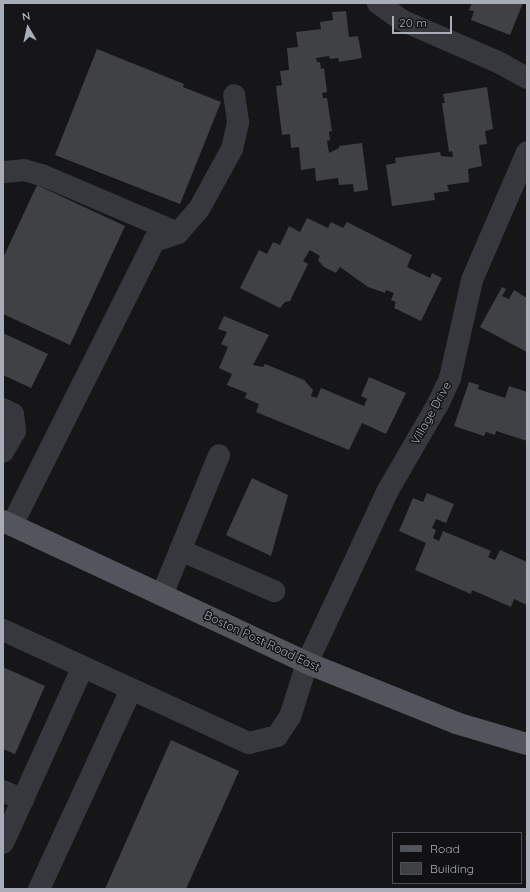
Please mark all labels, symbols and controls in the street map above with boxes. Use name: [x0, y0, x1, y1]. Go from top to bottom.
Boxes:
north arrow: [8, 8, 48, 48]
scale bar: [394, 8, 454, 34]
text: N: [21, 9, 31, 24]
text: 20 m: [399, 15, 427, 30]
street label: Village Drive: [408, 379, 454, 447]
street label: Boston Post Road East: [202, 608, 322, 674]
legend: [392, 832, 522, 884]
text: Road: [430, 841, 460, 856]
text: Building: [430, 861, 474, 876]

